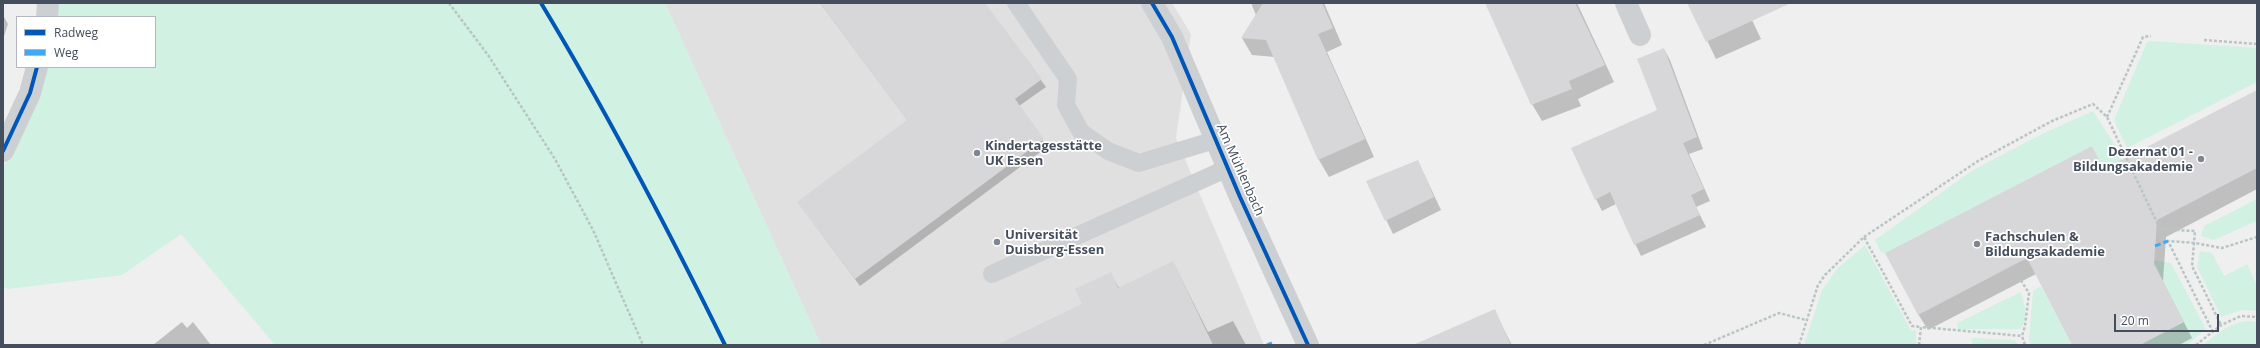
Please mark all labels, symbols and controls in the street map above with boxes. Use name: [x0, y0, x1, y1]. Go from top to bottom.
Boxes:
legend: [16, 16, 156, 68]
text: Radweg: [54, 24, 98, 41]
text: Weg: [54, 44, 78, 61]
street label: Am Mühlenbach: [1213, 122, 1267, 218]
place label: Kindertagesstätte UK Essen: [985, 138, 1102, 169]
place label: Dezernat 01 - Bildungsakademie: [2073, 144, 2193, 175]
marker: Kindertagesstätte UK Essen: [972, 148, 982, 158]
marker: Dezernat 01 - Bildungsakademie: [2196, 154, 2206, 164]
place label: Universität Duisburg-Essen: [1005, 227, 1104, 258]
place label: Fachschulen & Bildungsakademie: [1985, 229, 2105, 260]
marker: Universität Duisburg-Essen: [992, 237, 1002, 247]
marker: Fachschulen & Bildungsakademie: [1972, 239, 1982, 249]
scale bar: [2116, 306, 2221, 332]
text: 20 m: [2121, 312, 2149, 329]

